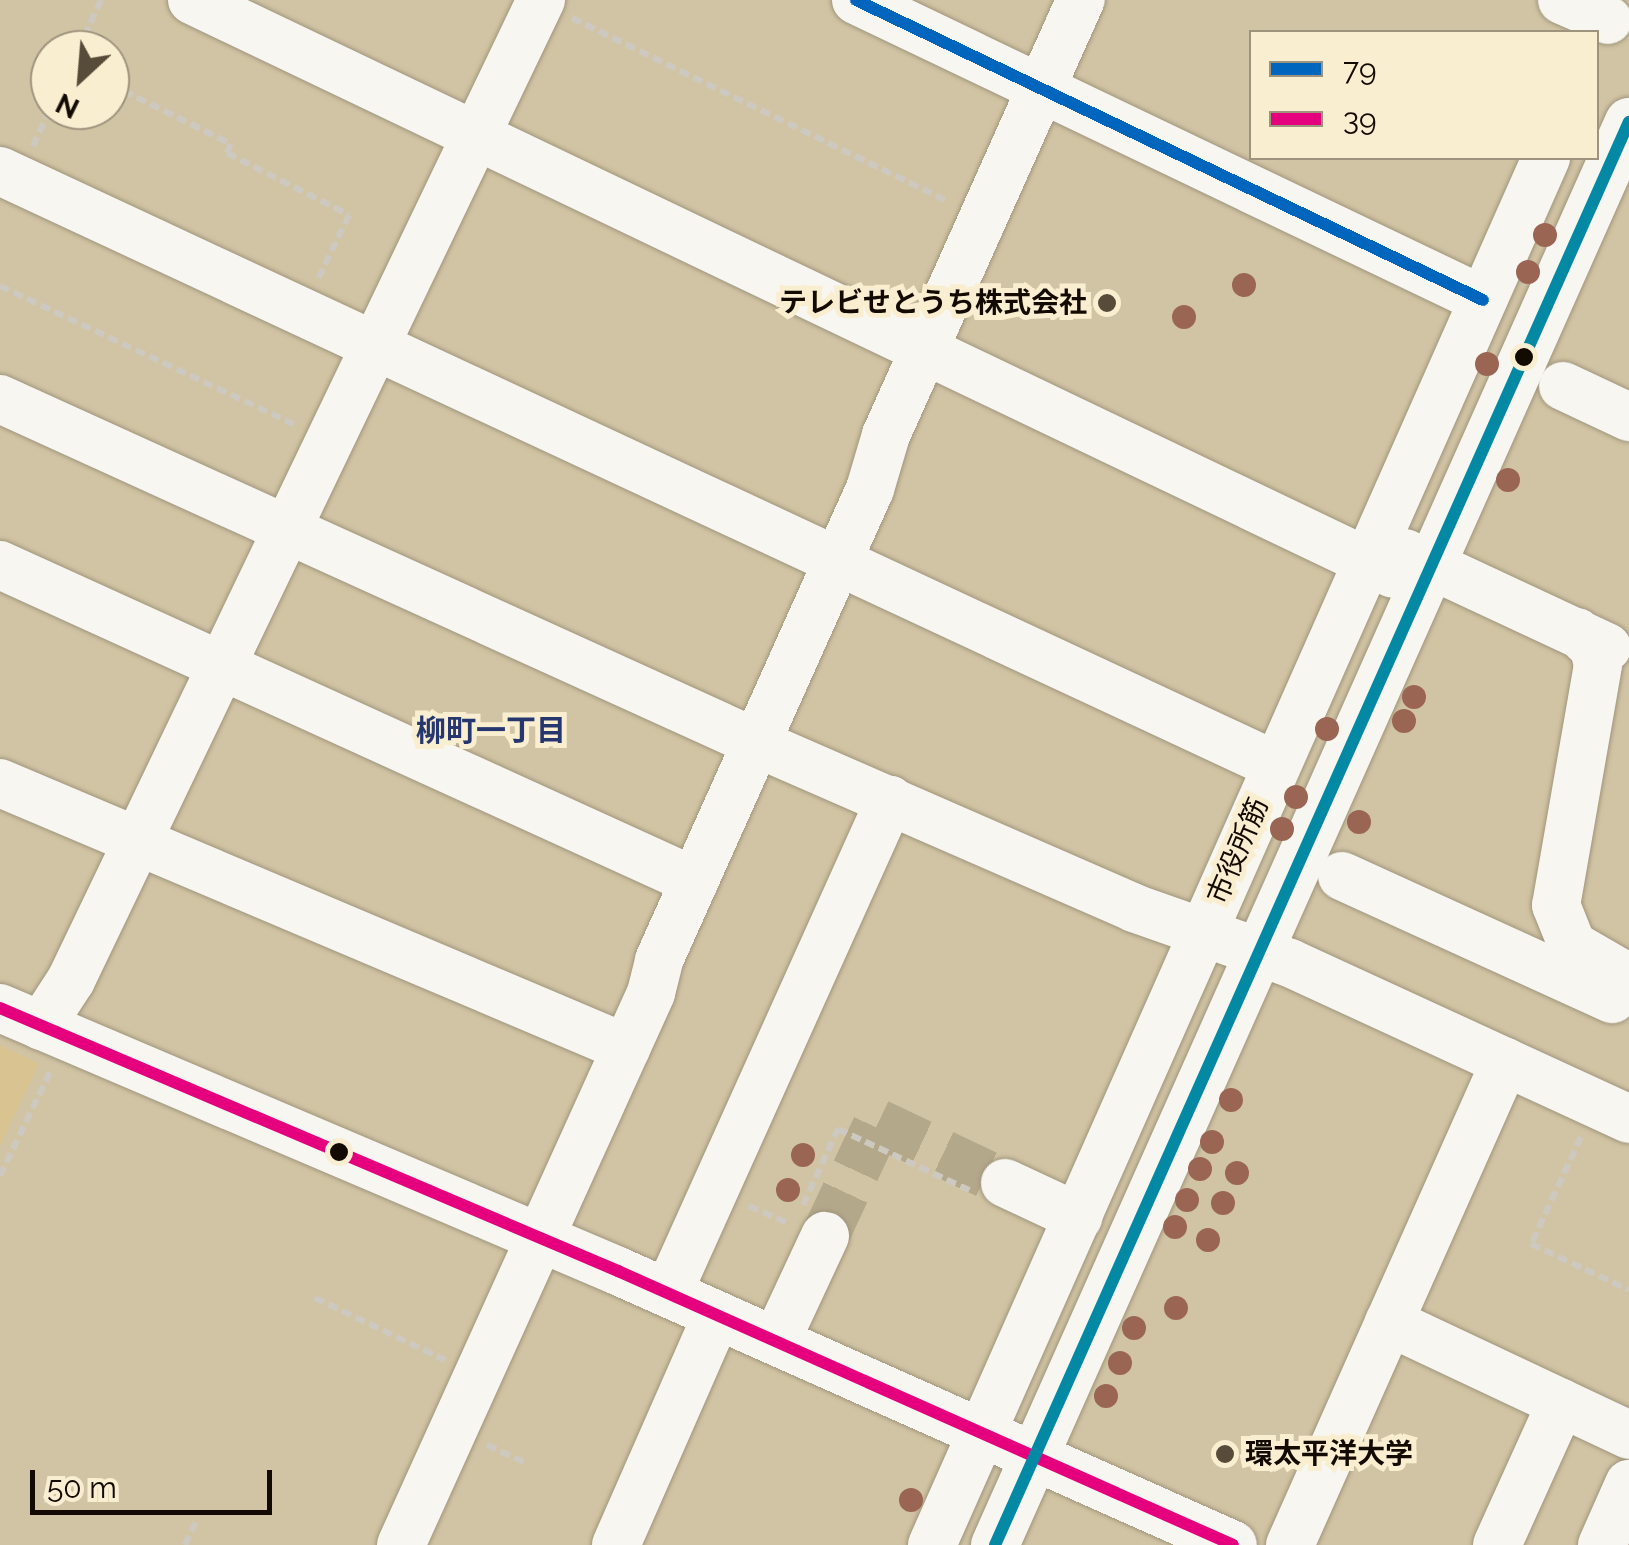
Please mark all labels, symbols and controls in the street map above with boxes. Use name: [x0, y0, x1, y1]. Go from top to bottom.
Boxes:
north arrow: [30, 30, 130, 130]
legend: [1249, 30, 1599, 160]
text: 79: [1343, 52, 1377, 87]
text: N: [51, 86, 84, 125]
text: 39: [1343, 102, 1377, 137]
place label: テレビせとうち株式会社: [779, 286, 1087, 320]
marker: テレビせとうち株式会社: [1096, 292, 1118, 314]
unlabelled marker: [1514, 347, 1534, 367]
district label: 柳町一丁目: [416, 713, 566, 749]
street label: 市役所筋: [1201, 793, 1275, 909]
unlabelled marker: [329, 1142, 349, 1162]
place label: 環太平洋大学: [1245, 1437, 1413, 1471]
marker: 環太平洋大学: [1214, 1443, 1236, 1465]
scale bar: [35, 1450, 278, 1512]
text: 50 m: [47, 1470, 117, 1505]

